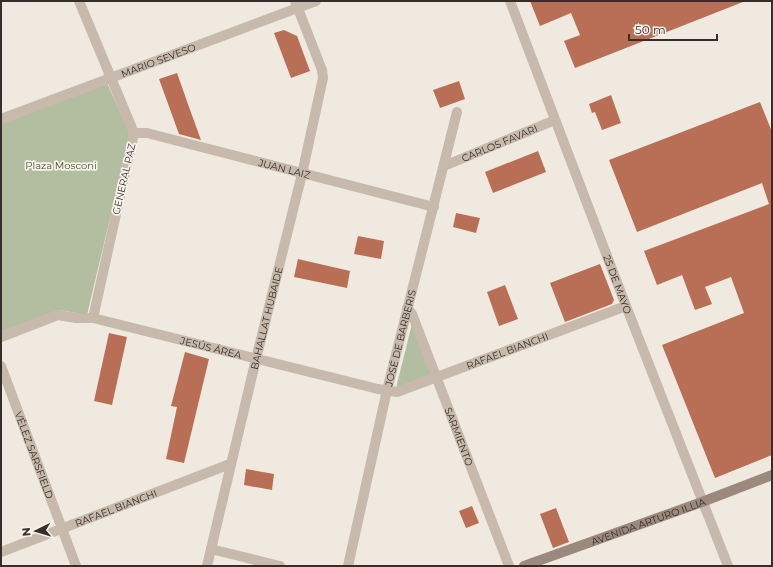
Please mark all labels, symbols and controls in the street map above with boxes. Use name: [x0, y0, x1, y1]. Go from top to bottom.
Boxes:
scale bar: [629, 16, 717, 42]
text: 50 m: [635, 22, 666, 37]
street label: MARIO SEVESO: [119, 40, 198, 80]
street label: CARLOS FAVARI: [459, 121, 539, 165]
street label: GENERAL PAZ: [110, 142, 139, 216]
street label: JUAN LAIZ: [256, 155, 312, 182]
park label: Plaza Mosconi: [25, 159, 97, 172]
street label: 25 DE MAYO: [601, 253, 635, 316]
street label: BAHALLAT HUBAIDE: [247, 265, 285, 371]
street label: JOSÉ DE BARBERIS: [381, 288, 419, 388]
street label: RAFAEL BIANCHI: [464, 329, 550, 372]
street label: JESÚS ÁREA: [178, 333, 244, 362]
street label: SARMIENTO: [442, 405, 476, 468]
street label: VÉLEZ SARSFIELD: [12, 409, 57, 500]
street label: RAFAEL BIANCHI: [73, 486, 159, 530]
street label: AVENIDA ARTURO ILLIA: [589, 495, 708, 548]
north arrow: [16, 511, 56, 551]
text: N: [19, 527, 33, 537]

